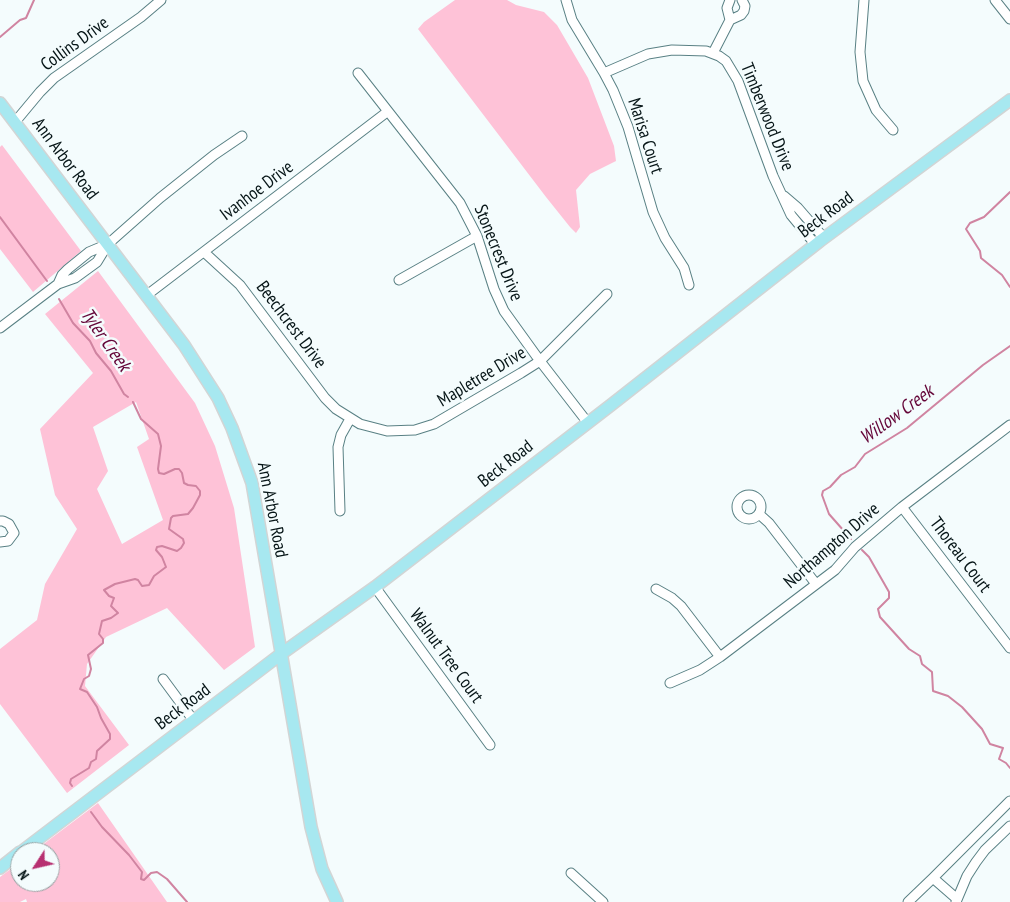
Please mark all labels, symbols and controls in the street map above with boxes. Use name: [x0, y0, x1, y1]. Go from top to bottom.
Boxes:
street label: Collins Drive: [37, 12, 113, 76]
street label: Timberwood Drive: [736, 60, 798, 174]
street label: Marisa Court: [623, 95, 667, 177]
street label: Ann Arbor Road: [27, 114, 103, 204]
street label: Ivanhoe Drive: [216, 157, 298, 225]
street label: Beck Road: [794, 187, 858, 243]
street label: Stonecrest Drive: [469, 202, 527, 304]
street label: Beechcrest Drive: [251, 277, 331, 373]
water label: Tyler Creek: [75, 304, 135, 376]
street label: Mapletree Drive: [434, 342, 530, 412]
water label: Willow Creek: [856, 381, 938, 449]
street label: Beck Road: [474, 436, 538, 492]
street label: Ann Arbor Road: [252, 461, 292, 559]
street label: Northampton Drive: [780, 499, 884, 593]
street label: Thoreau Court: [925, 513, 995, 597]
street label: Walnut Tree Court: [405, 605, 487, 707]
street label: Beck Road: [151, 679, 215, 735]
north arrow: [10, 842, 60, 892]
text: N: [14, 867, 33, 883]

